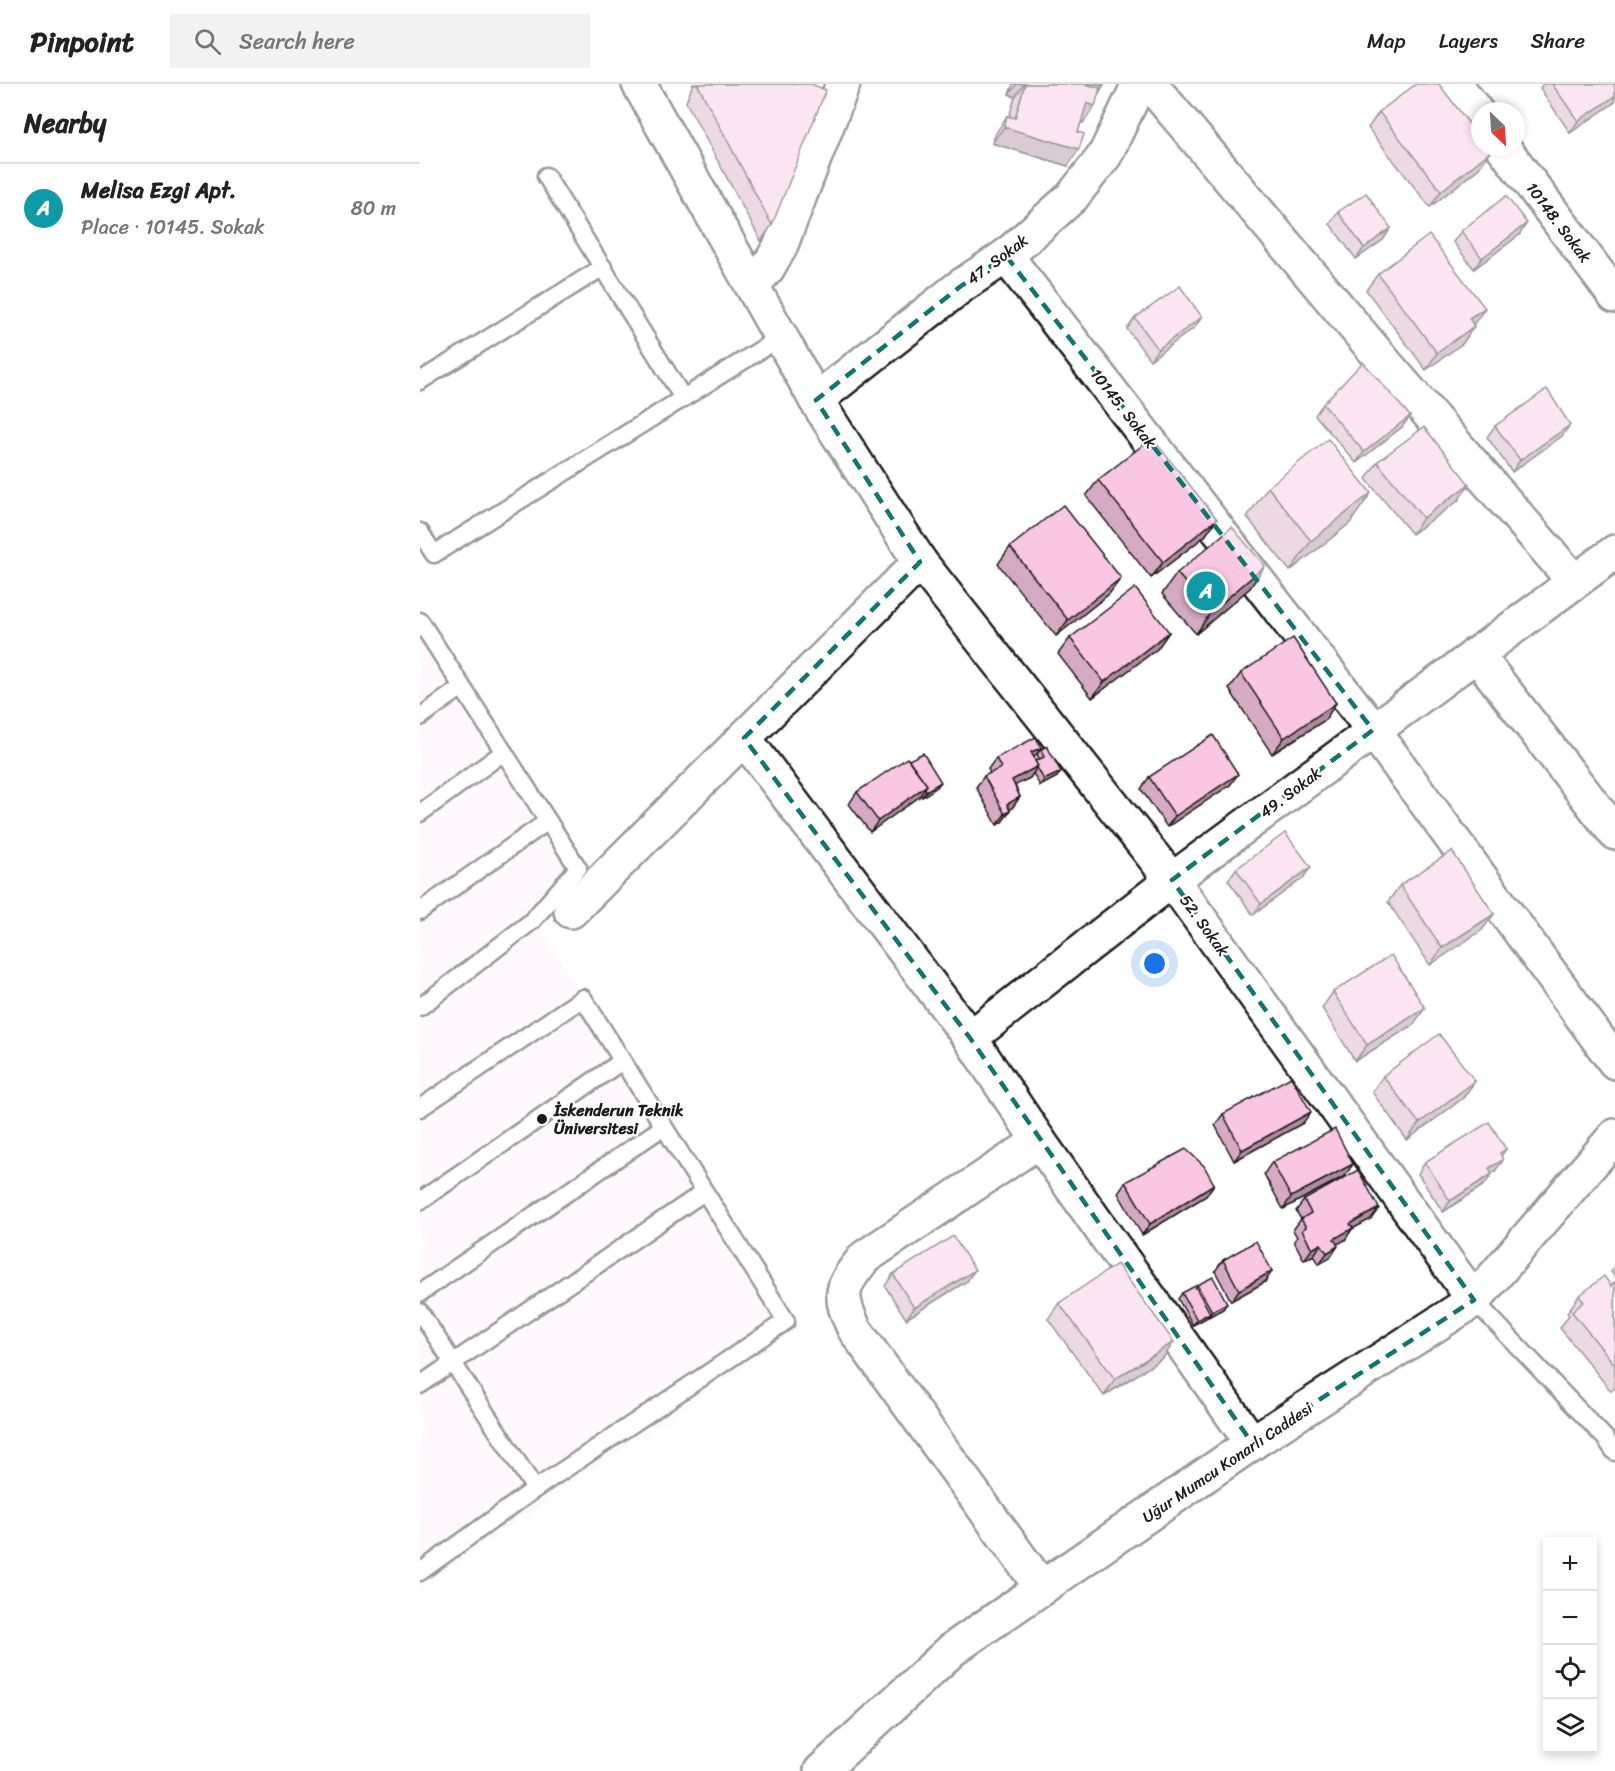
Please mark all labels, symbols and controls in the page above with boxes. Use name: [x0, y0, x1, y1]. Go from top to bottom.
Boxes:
search box: [170, 14, 590, 68]
text: Pinpoint: [30, 17, 134, 66]
text: Search here: [239, 22, 355, 61]
text: Map: [1367, 22, 1406, 60]
text: Layers: [1439, 22, 1498, 60]
text: Share: [1531, 22, 1585, 60]
icon: search: [191, 25, 224, 58]
text: Nearby: [24, 100, 106, 146]
north arrow: [1471, 102, 1525, 156]
text: Melisa Ezgi Apt.: [81, 171, 236, 210]
street label: 10148. Sokak: [1518, 175, 1599, 270]
text: A: [37, 191, 50, 226]
text: 80 m: [351, 191, 396, 226]
text: Place · 10145. Sokak: [81, 210, 265, 245]
street label: 47. Sokak: [960, 226, 1035, 292]
street label: 10145. Sokak: [1083, 362, 1165, 455]
pin: A: [1186, 568, 1226, 614]
street label: 49. Sokak: [1253, 759, 1328, 826]
street label: 52. Sokak: [1172, 888, 1238, 963]
your location: [1140, 949, 1169, 978]
place label: İskenderun Teknik Üniversitesi: [553, 1096, 684, 1143]
marker: İskenderun Teknik Üniversitesi: [535, 1112, 549, 1126]
street label: Uğur Mumcu Konarlı Caddesi: [1136, 1394, 1319, 1531]
map controls: [1543, 1537, 1597, 1753]
button: +: [1543, 1537, 1597, 1591]
button: −: [1543, 1591, 1597, 1645]
button: locate: [1543, 1645, 1597, 1699]
button: layers: [1543, 1699, 1597, 1753]

